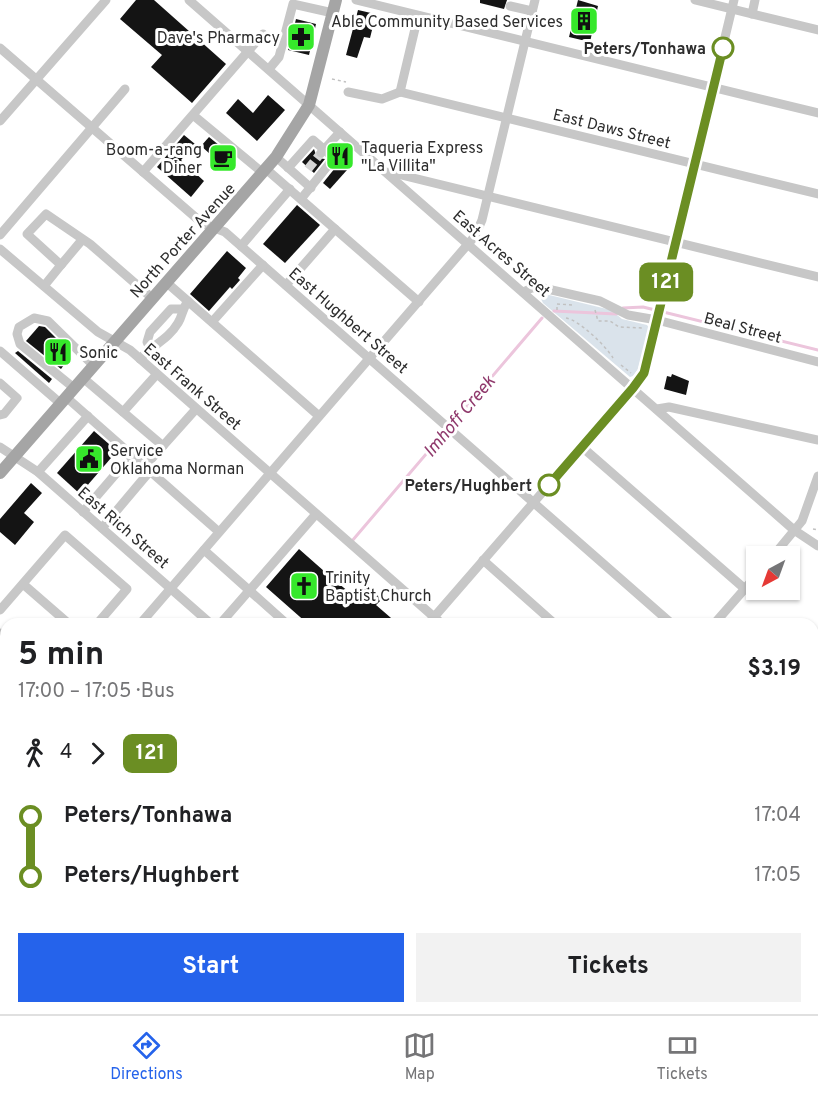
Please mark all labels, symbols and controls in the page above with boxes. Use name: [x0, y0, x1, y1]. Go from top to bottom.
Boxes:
building icon: Able Community Based Services: [568, 5, 600, 37]
place label: Able Community Based Services: [331, 13, 563, 33]
pharmacy icon: Dave's Pharmacy: [285, 21, 317, 53]
place label: Dave's Pharmacy: [157, 29, 280, 49]
marker: Peters/Tonhawa: [712, 37, 734, 59]
place label: Peters/Tonhawa: [584, 40, 706, 60]
street label: East Daws Street: [551, 106, 672, 154]
place label: Taqueria Express "La Villita": [361, 139, 483, 177]
restaurant icon: Taqueria Express "La Villita": [324, 140, 356, 172]
place label: Boom-a-rang Diner: [106, 141, 202, 179]
cafe icon: Boom-a-rang Diner: [207, 142, 239, 174]
street label: North Porter Avenue: [127, 180, 240, 303]
street label: East Acres Street: [448, 207, 554, 302]
line badge: 121: [632, 262, 700, 302]
street label: East Hughbert Street: [284, 264, 411, 379]
text: 121: [651, 269, 681, 296]
street label: Beal Street: [701, 309, 784, 349]
restaurant icon: Sonic: [42, 336, 74, 368]
street label: East Frank Street: [139, 340, 245, 435]
place label: Sonic: [79, 344, 118, 364]
water label: Imhoff Creek: [419, 370, 502, 463]
place label: Service Oklahoma Norman: [110, 442, 244, 480]
public building icon: Service Oklahoma Norman: [73, 443, 105, 475]
marker: Peters/Hughbert: [538, 474, 560, 496]
place label: Peters/Hughbert: [404, 477, 532, 497]
street label: East Rich Street: [73, 483, 172, 574]
north arrow: [746, 546, 800, 600]
map controls: [746, 546, 800, 600]
place label: Trinity Baptist Church: [325, 569, 431, 607]
church icon: Trinity Baptist Church: [288, 570, 320, 602]
text: 5 min: [18, 635, 104, 677]
text: $3.19: [747, 656, 801, 683]
text: 17:00 – 17:05 · Bus: [18, 679, 175, 705]
icon: walk: [18, 737, 51, 770]
icon: forward: [81, 737, 114, 770]
text: 4: [60, 740, 72, 766]
text: 121: [135, 740, 165, 767]
text: Peters/Tonhawa: [64, 803, 232, 830]
text: 17:04: [754, 803, 801, 829]
text: Peters/Hughbert: [64, 863, 239, 890]
text: 17:05: [754, 863, 801, 889]
button: Start: [18, 933, 404, 1002]
button: Tickets: [416, 933, 801, 1002]
tab: Directions: [110, 1029, 183, 1085]
tab: Map: [403, 1029, 436, 1085]
tab: Tickets: [657, 1029, 708, 1085]

